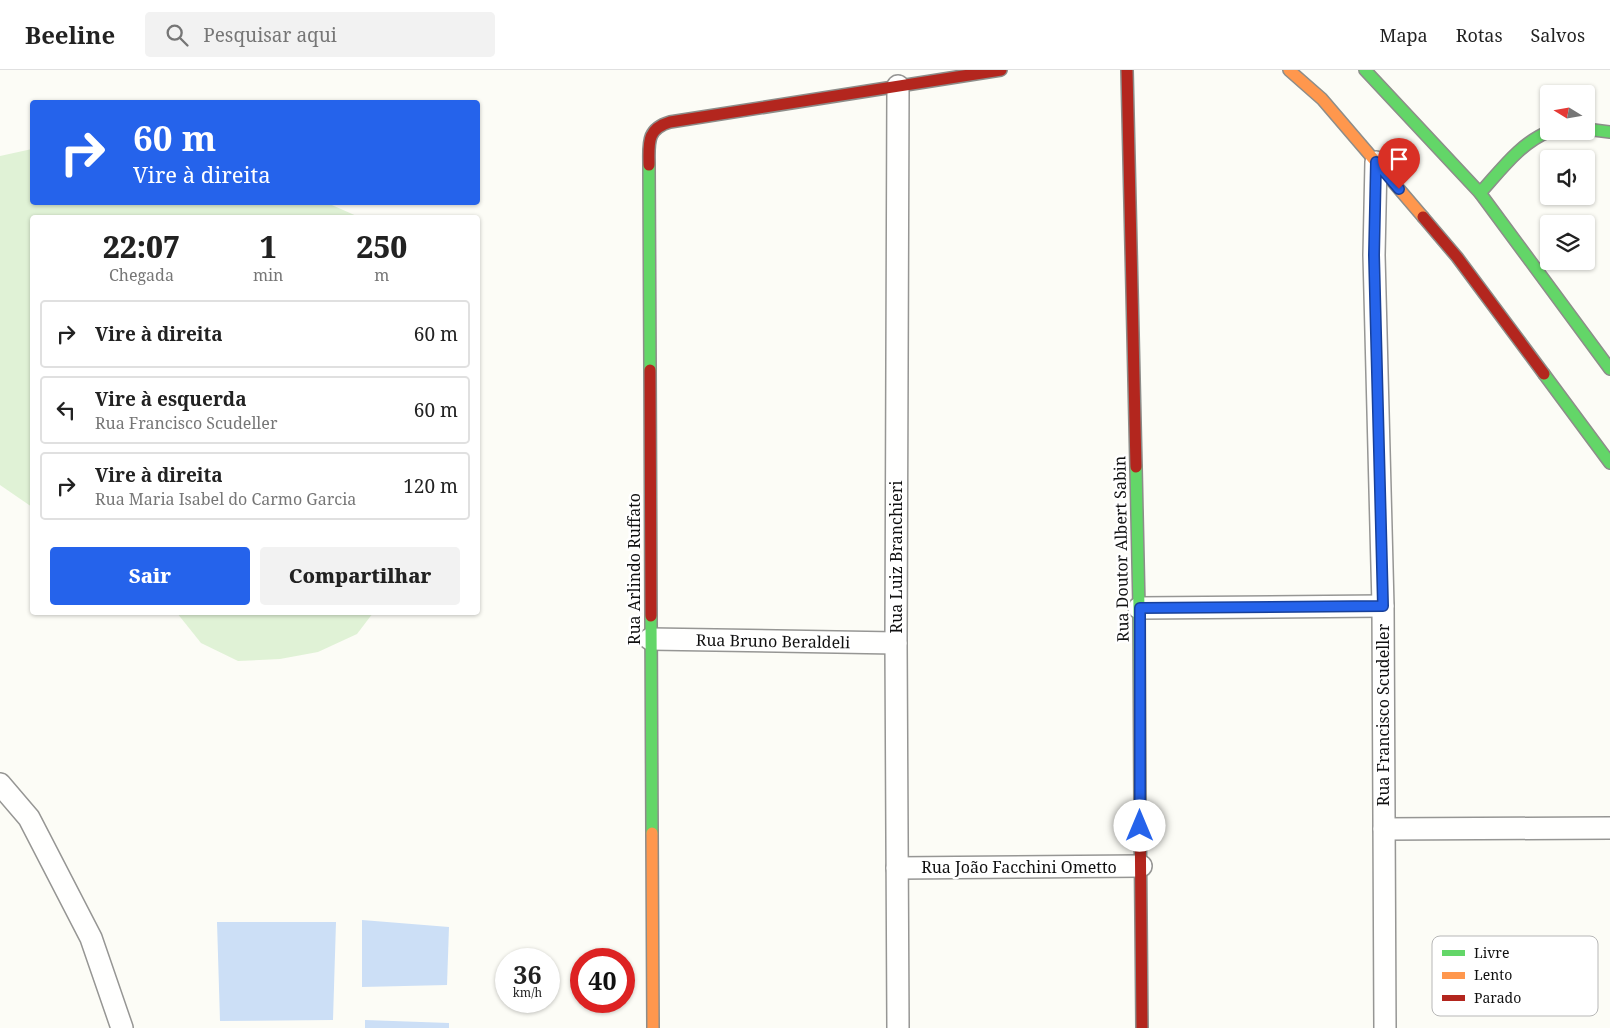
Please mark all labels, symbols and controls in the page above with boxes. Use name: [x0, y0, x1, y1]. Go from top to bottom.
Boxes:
search box: [145, 12, 495, 57]
text: Beeline: [25, 18, 115, 51]
icon: search: [163, 21, 191, 49]
text: Pesquisar aqui: [203, 22, 337, 48]
text: Mapa: [1380, 23, 1428, 47]
text: Rotas: [1456, 23, 1503, 47]
text: Salvos: [1531, 23, 1585, 47]
north arrow: [1540, 85, 1595, 140]
map controls: [1540, 85, 1595, 270]
text: 60 m: [133, 114, 216, 161]
icon: right: [50, 120, 115, 185]
pin: [1378, 138, 1420, 189]
icon: arrive: [1385, 145, 1413, 173]
button: sound: [1540, 150, 1595, 205]
text: Vire à direita: [133, 159, 271, 189]
button: layers: [1540, 215, 1595, 270]
text: 22:07: [103, 226, 180, 267]
text: 1: [260, 226, 277, 267]
text: 250: [356, 226, 407, 267]
text: Chegada: [109, 264, 174, 286]
text: min: [253, 264, 283, 286]
text: m: [374, 264, 389, 286]
icon: right: [52, 320, 80, 348]
text: Vire à direita: [95, 321, 223, 347]
text: 60 m: [414, 321, 458, 347]
text: Vire à esquerda: [95, 386, 247, 412]
icon: left: [52, 396, 80, 424]
text: 60 m: [414, 397, 458, 423]
text: Rua Francisco Scudeller: [95, 412, 277, 434]
street label: Rua Doutor Albert Sabin: [1108, 456, 1134, 642]
text: Vire à direita: [95, 462, 223, 488]
icon: right: [52, 472, 80, 500]
text: 120 m: [403, 473, 458, 499]
street label: Rua Luiz Branchieri: [885, 481, 907, 633]
text: Rua Maria Isabel do Carmo Garcia: [95, 488, 356, 510]
street label: Rua Arlindo Ruffato: [623, 493, 645, 645]
button: Sair: [50, 547, 250, 605]
button: Compartilhar: [260, 547, 460, 605]
street label: Rua Francisco Scudeller: [1372, 623, 1394, 806]
street label: Rua Bruno Beraldeli: [696, 629, 850, 653]
position arrow: [1113, 799, 1165, 851]
street label: Rua João Facchini Ometto: [921, 856, 1117, 878]
legend: [1432, 936, 1598, 1016]
text: Livre: [1474, 943, 1509, 962]
speed limit sign: 40: [570, 948, 635, 1013]
text: 36: [513, 957, 542, 991]
text: Lento: [1474, 965, 1512, 984]
text: km/h: [513, 984, 542, 1001]
text: Parado: [1474, 988, 1521, 1007]

